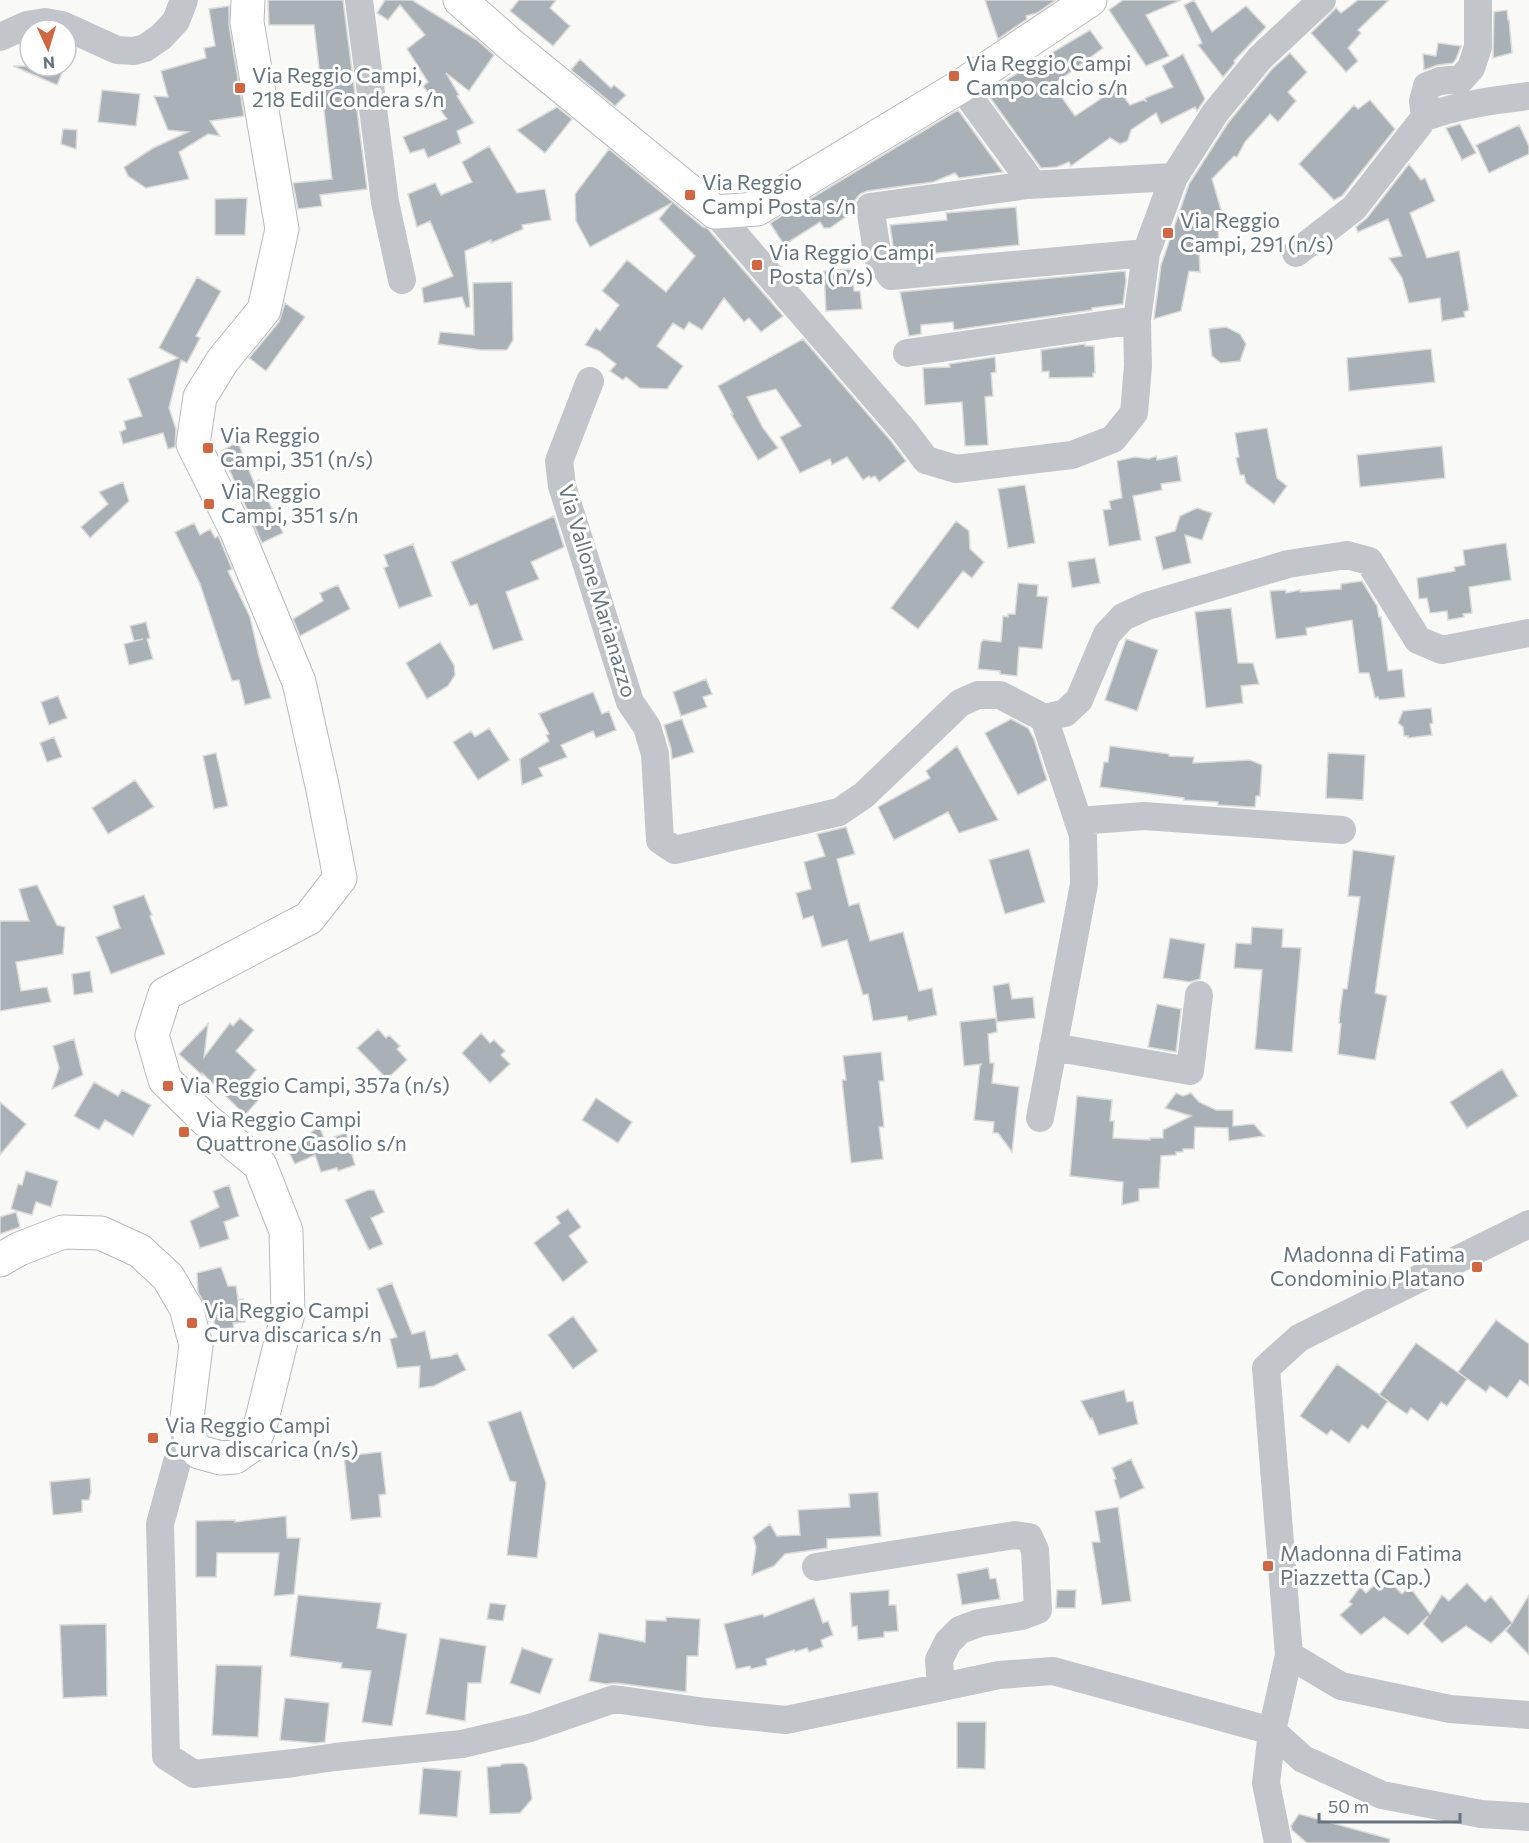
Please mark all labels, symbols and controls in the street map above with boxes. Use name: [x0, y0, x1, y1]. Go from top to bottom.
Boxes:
north arrow: [18, 18, 78, 78]
place label: Via Reggio Campi Campo calcio s/n: [966, 50, 1132, 99]
text: N: [42, 54, 56, 73]
place label: Via Reggio Campi, 218 Edil Condera s/n: [252, 62, 444, 111]
marker: Via Reggio Campi Campo calcio s/n: [947, 69, 961, 83]
marker: Via Reggio Campi, 218 Edil Condera s/n: [233, 81, 247, 95]
place label: Via Reggio Campi Posta s/n: [702, 169, 856, 218]
marker: Via Reggio Campi Posta s/n: [683, 188, 697, 202]
place label: Via Reggio Campi, 291 (n/s): [1180, 207, 1333, 256]
marker: Via Reggio Campi, 291 (n/s): [1161, 226, 1175, 240]
place label: Via Reggio Campi Posta (n/s): [769, 239, 935, 288]
marker: Via Reggio Campi Posta (n/s): [750, 258, 764, 272]
place label: Via Reggio Campi, 351 (n/s): [220, 422, 373, 471]
marker: Via Reggio Campi, 351 (n/s): [201, 441, 215, 455]
place label: Via Reggio Campi, 351 s/n: [221, 478, 359, 527]
street label: Via Vallone Marianazzo: [554, 481, 643, 700]
marker: Via Reggio Campi, 351 s/n: [202, 497, 216, 511]
place label: Via Reggio Campi, 357a (n/s): [180, 1072, 450, 1097]
marker: Via Reggio Campi, 357a (n/s): [161, 1079, 175, 1093]
place label: Via Reggio Campi Quattrone Gasolio s/n: [196, 1106, 407, 1155]
marker: Via Reggio Campi Quattrone Gasolio s/n: [177, 1125, 191, 1139]
place label: Madonna di Fatima Condominio Platano: [1270, 1241, 1465, 1290]
marker: Madonna di Fatima Condominio Platano: [1470, 1260, 1484, 1274]
place label: Via Reggio Campi Curva discarica s/n: [204, 1297, 382, 1346]
marker: Via Reggio Campi Curva discarica s/n: [185, 1316, 199, 1330]
place label: Via Reggio Campi Curva discarica (n/s): [165, 1412, 358, 1461]
marker: Via Reggio Campi Curva discarica (n/s): [146, 1431, 160, 1445]
place label: Madonna di Fatima Piazzetta (Cap.): [1280, 1540, 1462, 1589]
marker: Madonna di Fatima Piazzetta (Cap.): [1261, 1559, 1275, 1573]
scale bar: [1319, 1786, 1460, 1824]
text: 50 m: [1328, 1795, 1369, 1817]

